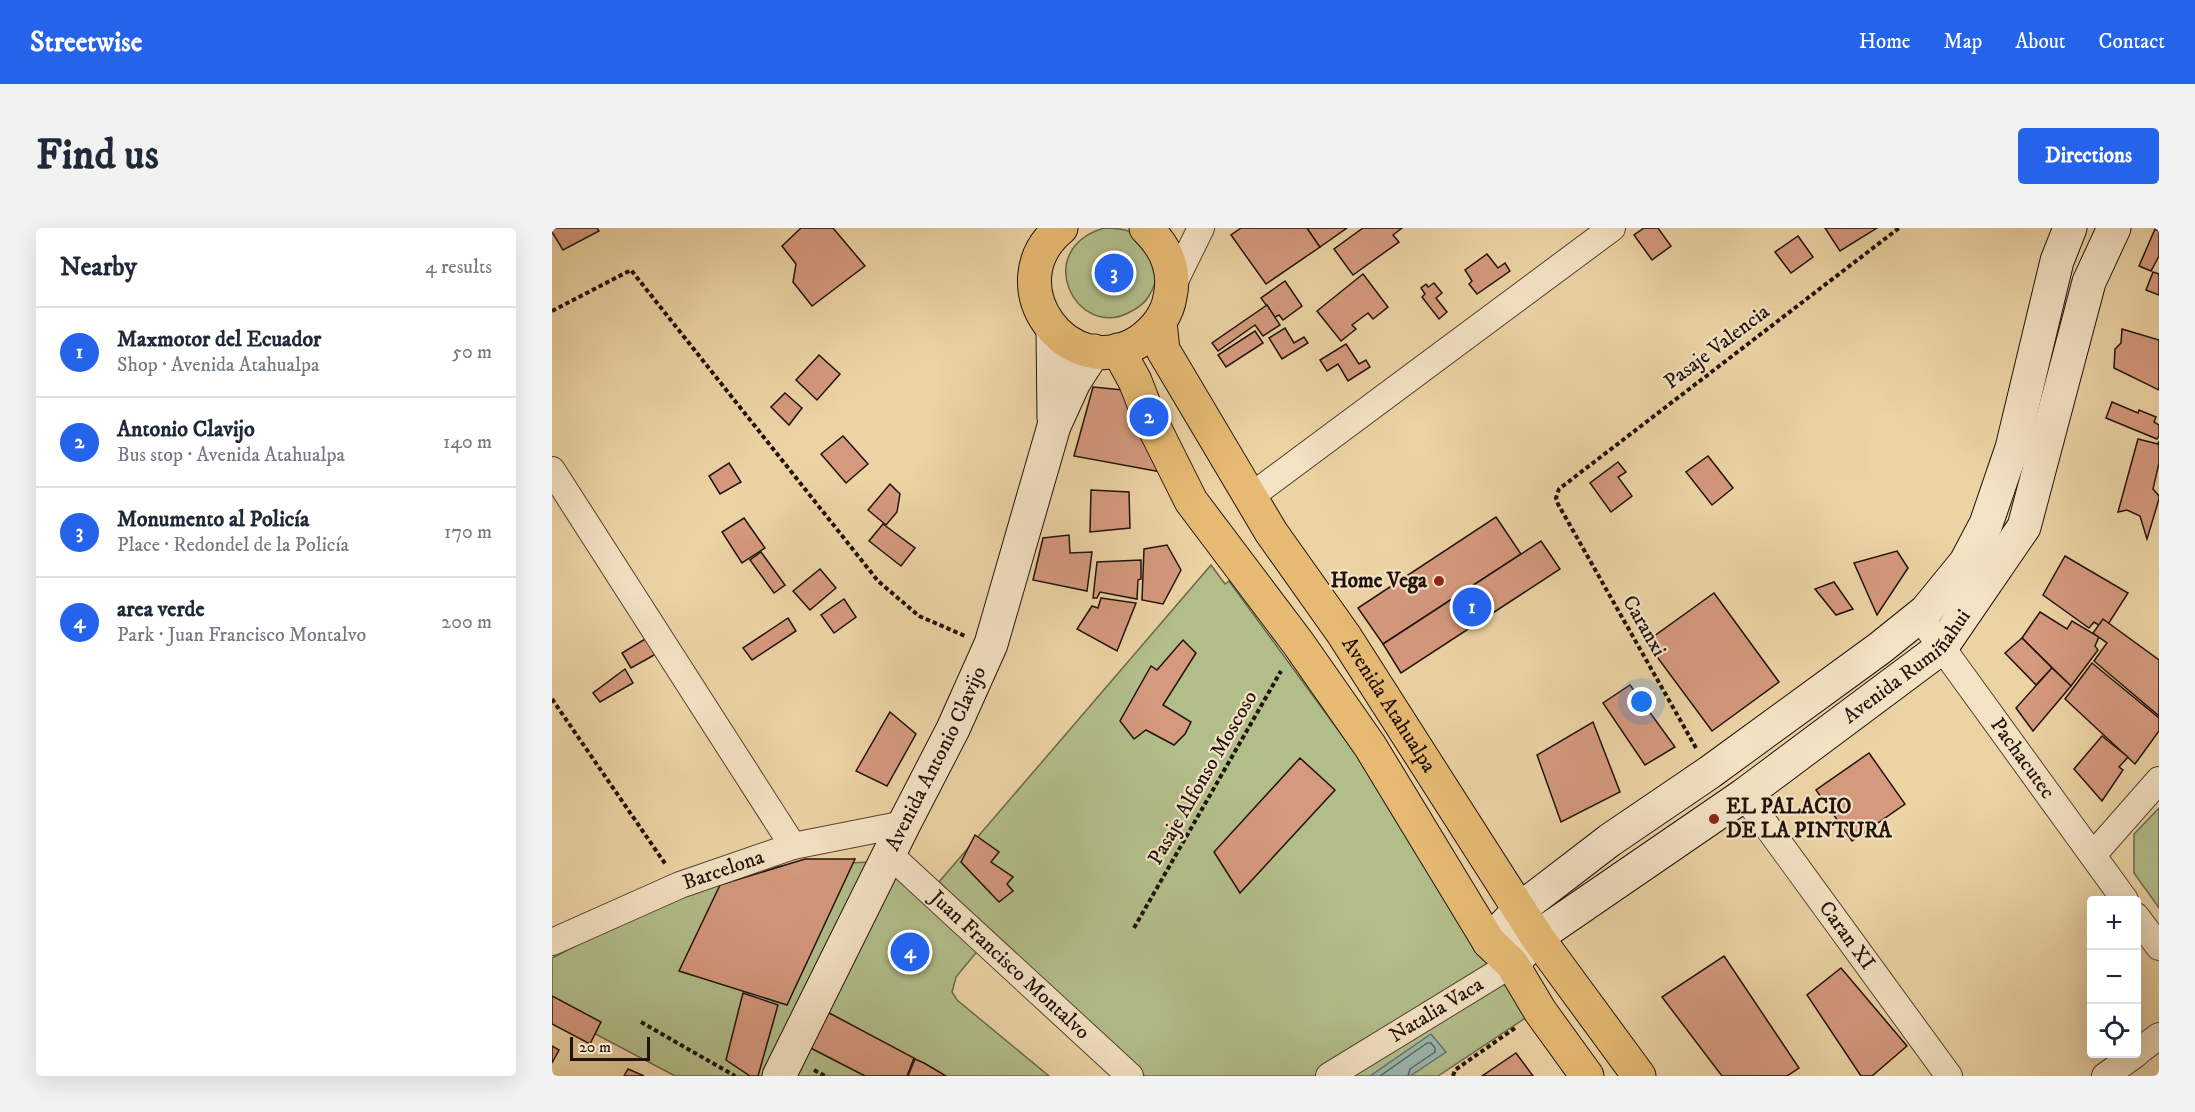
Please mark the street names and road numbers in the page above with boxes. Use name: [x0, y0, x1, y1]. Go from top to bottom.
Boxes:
street label: Pasaje Valencia: [1659, 299, 1775, 395]
street label: Caranxi: [1616, 591, 1672, 661]
street label: Avenida Rumiñahui: [1838, 605, 1977, 730]
street label: Avenida Atahualpa: [1336, 632, 1442, 778]
street label: Avenida Antonio Clavijo: [880, 662, 992, 855]
street label: Pasaje Alfonso Moscoso: [1142, 686, 1264, 870]
street label: Pachacutec: [1984, 713, 2060, 804]
street label: Barcelona: [679, 844, 767, 896]
street label: Juan Francisco Montalvo: [923, 884, 1095, 1045]
street label: Caran XI: [1813, 896, 1880, 975]
street label: Natalia Vaca: [1385, 972, 1488, 1049]

